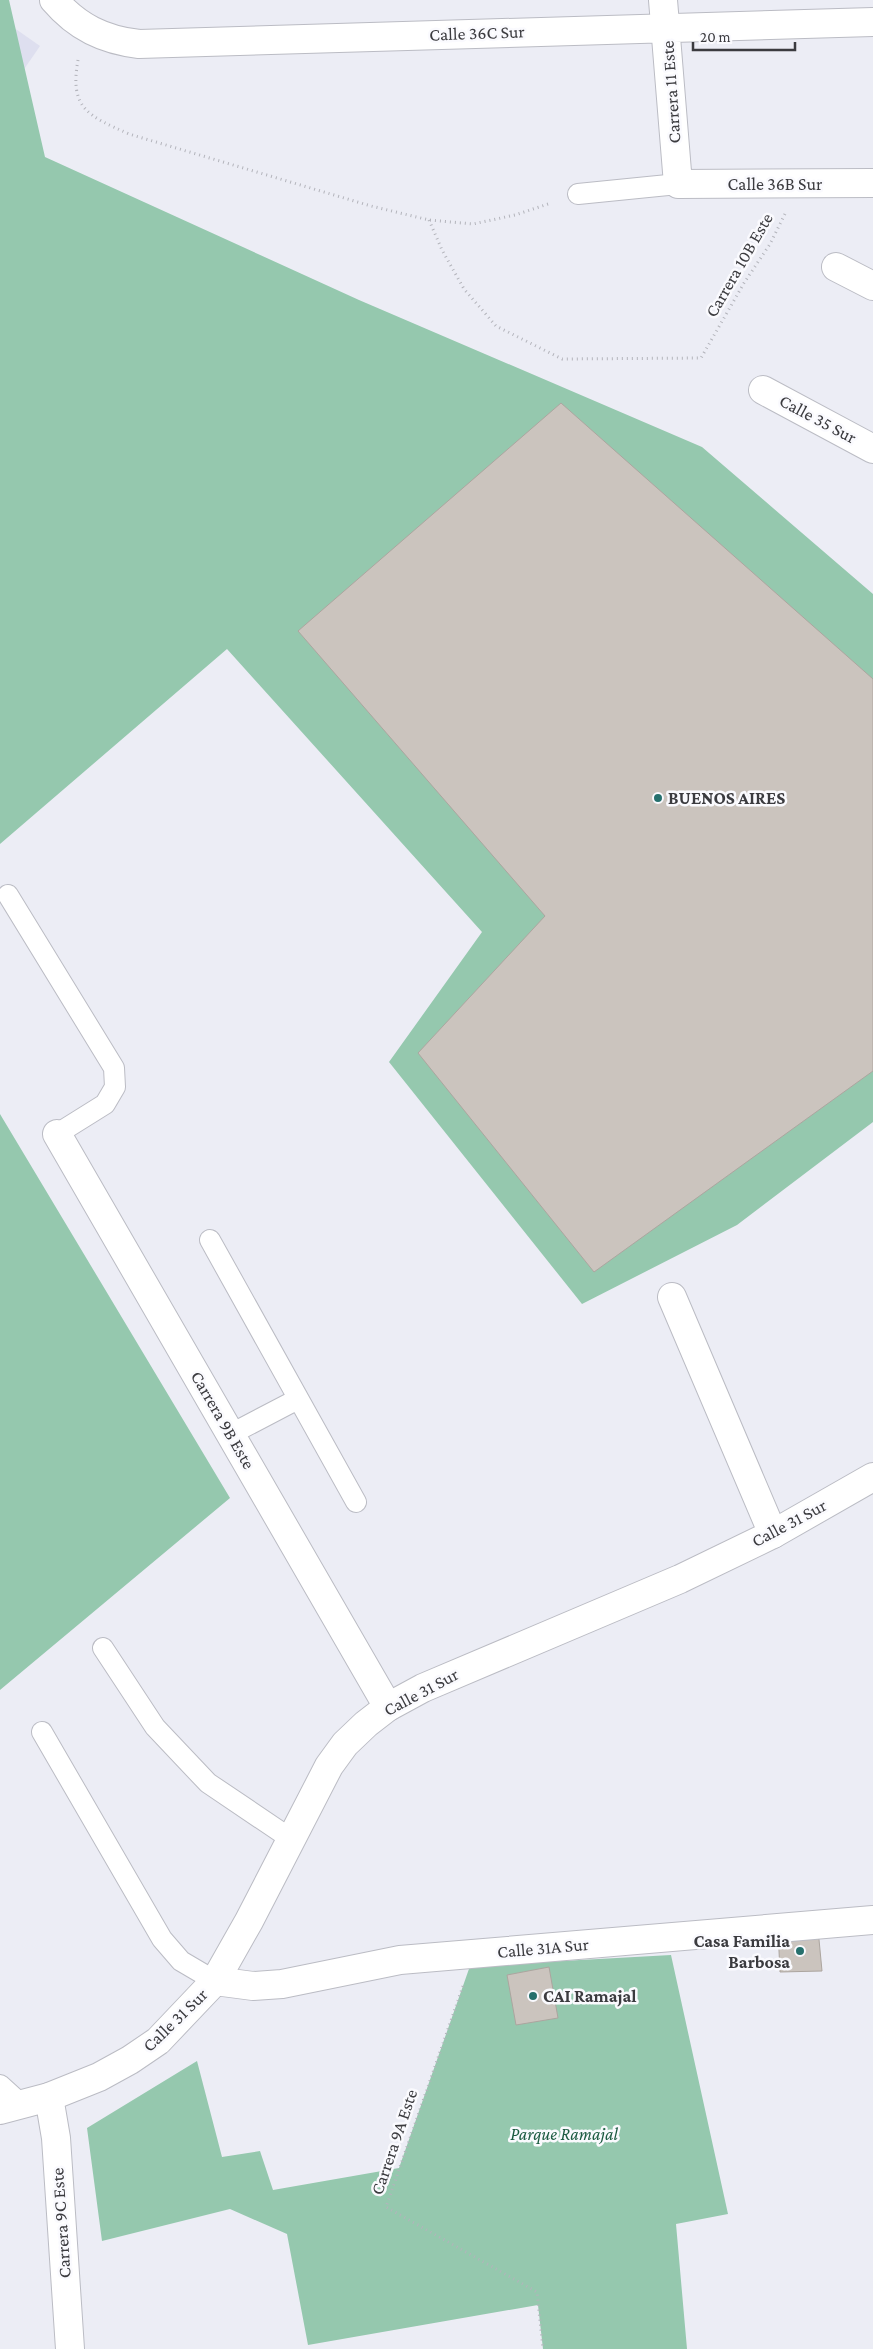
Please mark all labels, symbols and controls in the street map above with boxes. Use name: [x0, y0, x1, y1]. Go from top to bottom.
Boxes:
scale bar: [693, 20, 796, 52]
street label: Calle 36C Sur: [429, 21, 526, 45]
text: 20 m: [700, 29, 731, 45]
street label: Carrera 11 Este: [657, 40, 685, 144]
street label: Calle 36B Sur: [728, 174, 823, 194]
street label: Carrera 10B Este: [701, 209, 777, 321]
street label: Calle 35 Sur: [776, 390, 860, 448]
place label: BUENOS AIRES: [668, 788, 785, 808]
marker: BUENOS AIRES: [652, 792, 664, 804]
street label: Carrera 9B Este: [187, 1367, 259, 1473]
street label: Calle 31 Sur: [748, 1495, 830, 1551]
street label: Calle 31 Sur: [380, 1664, 462, 1720]
place label: Casa Familia Barbosa: [693, 1931, 790, 1972]
street label: Calle 31A Sur: [496, 1934, 590, 1962]
marker: Casa Familia Barbosa: [794, 1945, 806, 1957]
street label: Calle 31 Sur: [139, 1984, 212, 2056]
place label: CAI Ramajal: [543, 1986, 637, 2007]
marker: CAI Ramajal: [527, 1990, 539, 2002]
street label: Carrera 9A Este: [367, 2087, 421, 2197]
park label: Parque Ramajal: [510, 2124, 618, 2145]
street label: Carrera 9C Este: [47, 2167, 75, 2279]

